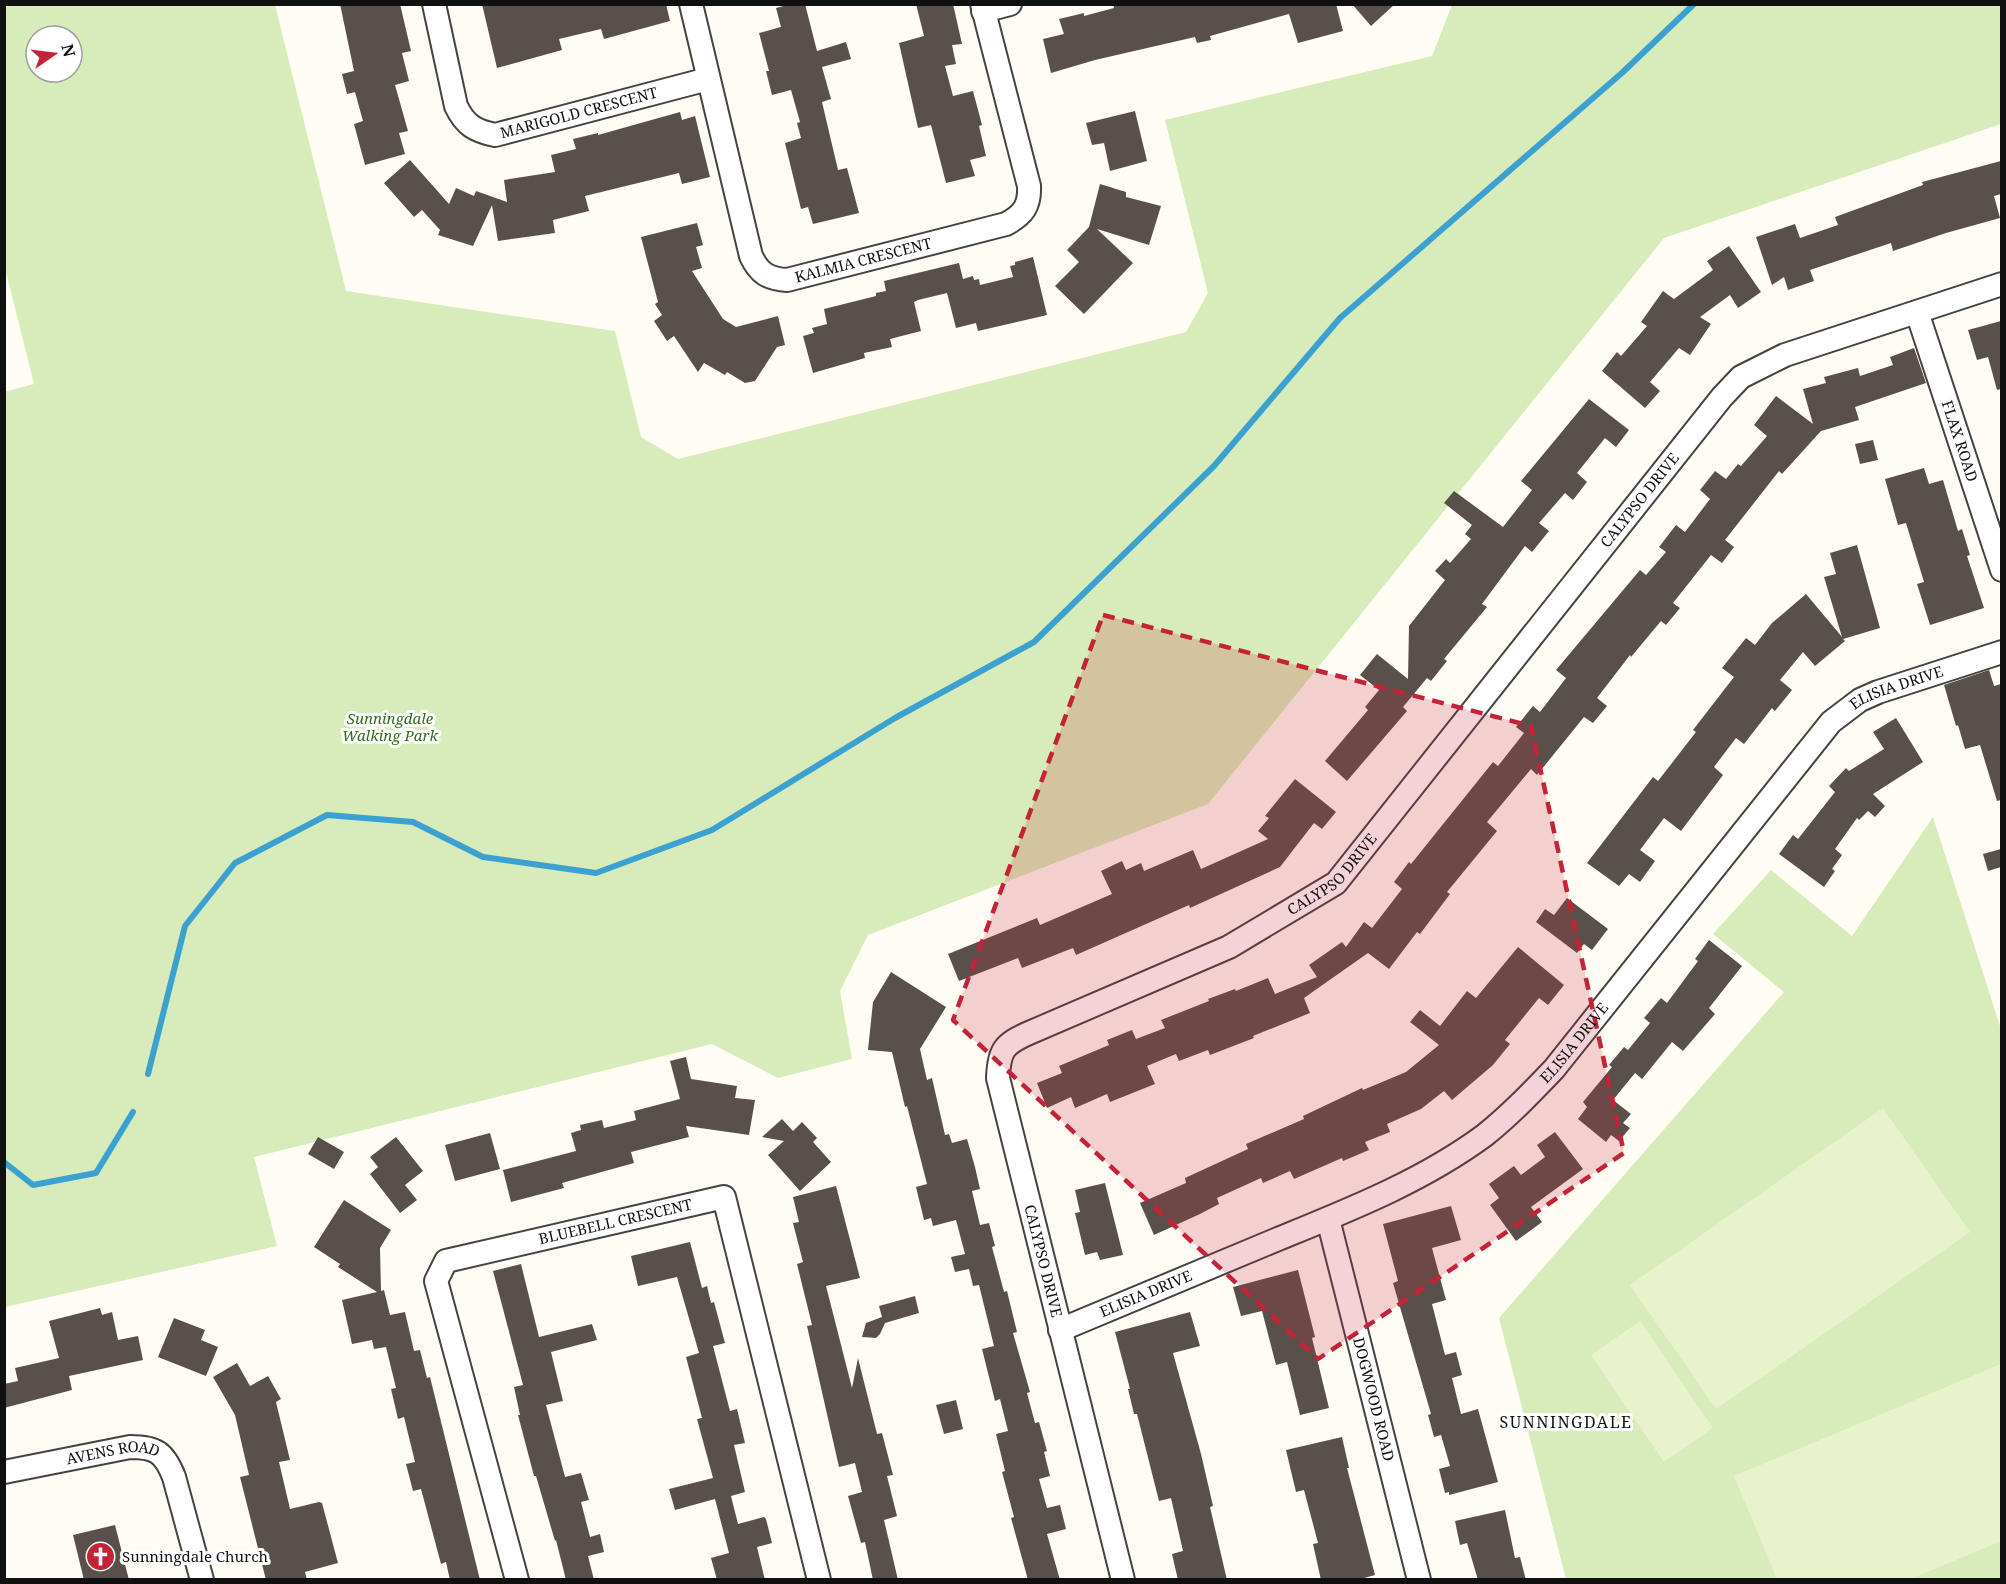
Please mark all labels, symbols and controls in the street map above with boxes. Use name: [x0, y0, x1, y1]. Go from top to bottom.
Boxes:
north arrow: [24, 24, 84, 84]
text: N: [56, 42, 81, 60]
street label: MARIGOLD CRESCENT: [498, 82, 659, 142]
street label: KALMIA CRESCENT: [793, 232, 934, 287]
street label: FLAX ROAD: [1938, 398, 1983, 484]
street label: CALYPSO DRIVE: [1595, 448, 1683, 551]
street label: ELISIA DRIVE: [1845, 661, 1945, 714]
park label: Sunningdale Walking Park: [342, 708, 438, 745]
street label: CALYPSO DRIVE: [1283, 829, 1381, 919]
street label: ELISIA DRIVE: [1535, 998, 1612, 1087]
street label: BLUEBELL CRESCENT: [537, 1194, 694, 1248]
street label: CALYPSO DRIVE: [1020, 1202, 1068, 1319]
street label: ELISIA DRIVE: [1096, 1265, 1195, 1321]
street label: DOGWOOD ROAD: [1349, 1335, 1400, 1463]
district label: SUNNINGDALE: [1499, 1411, 1633, 1433]
street label: AVENS ROAD: [64, 1436, 163, 1468]
church icon: Sunningdale Church: [85, 1541, 117, 1573]
place label: Sunningdale Church: [122, 1546, 269, 1566]

